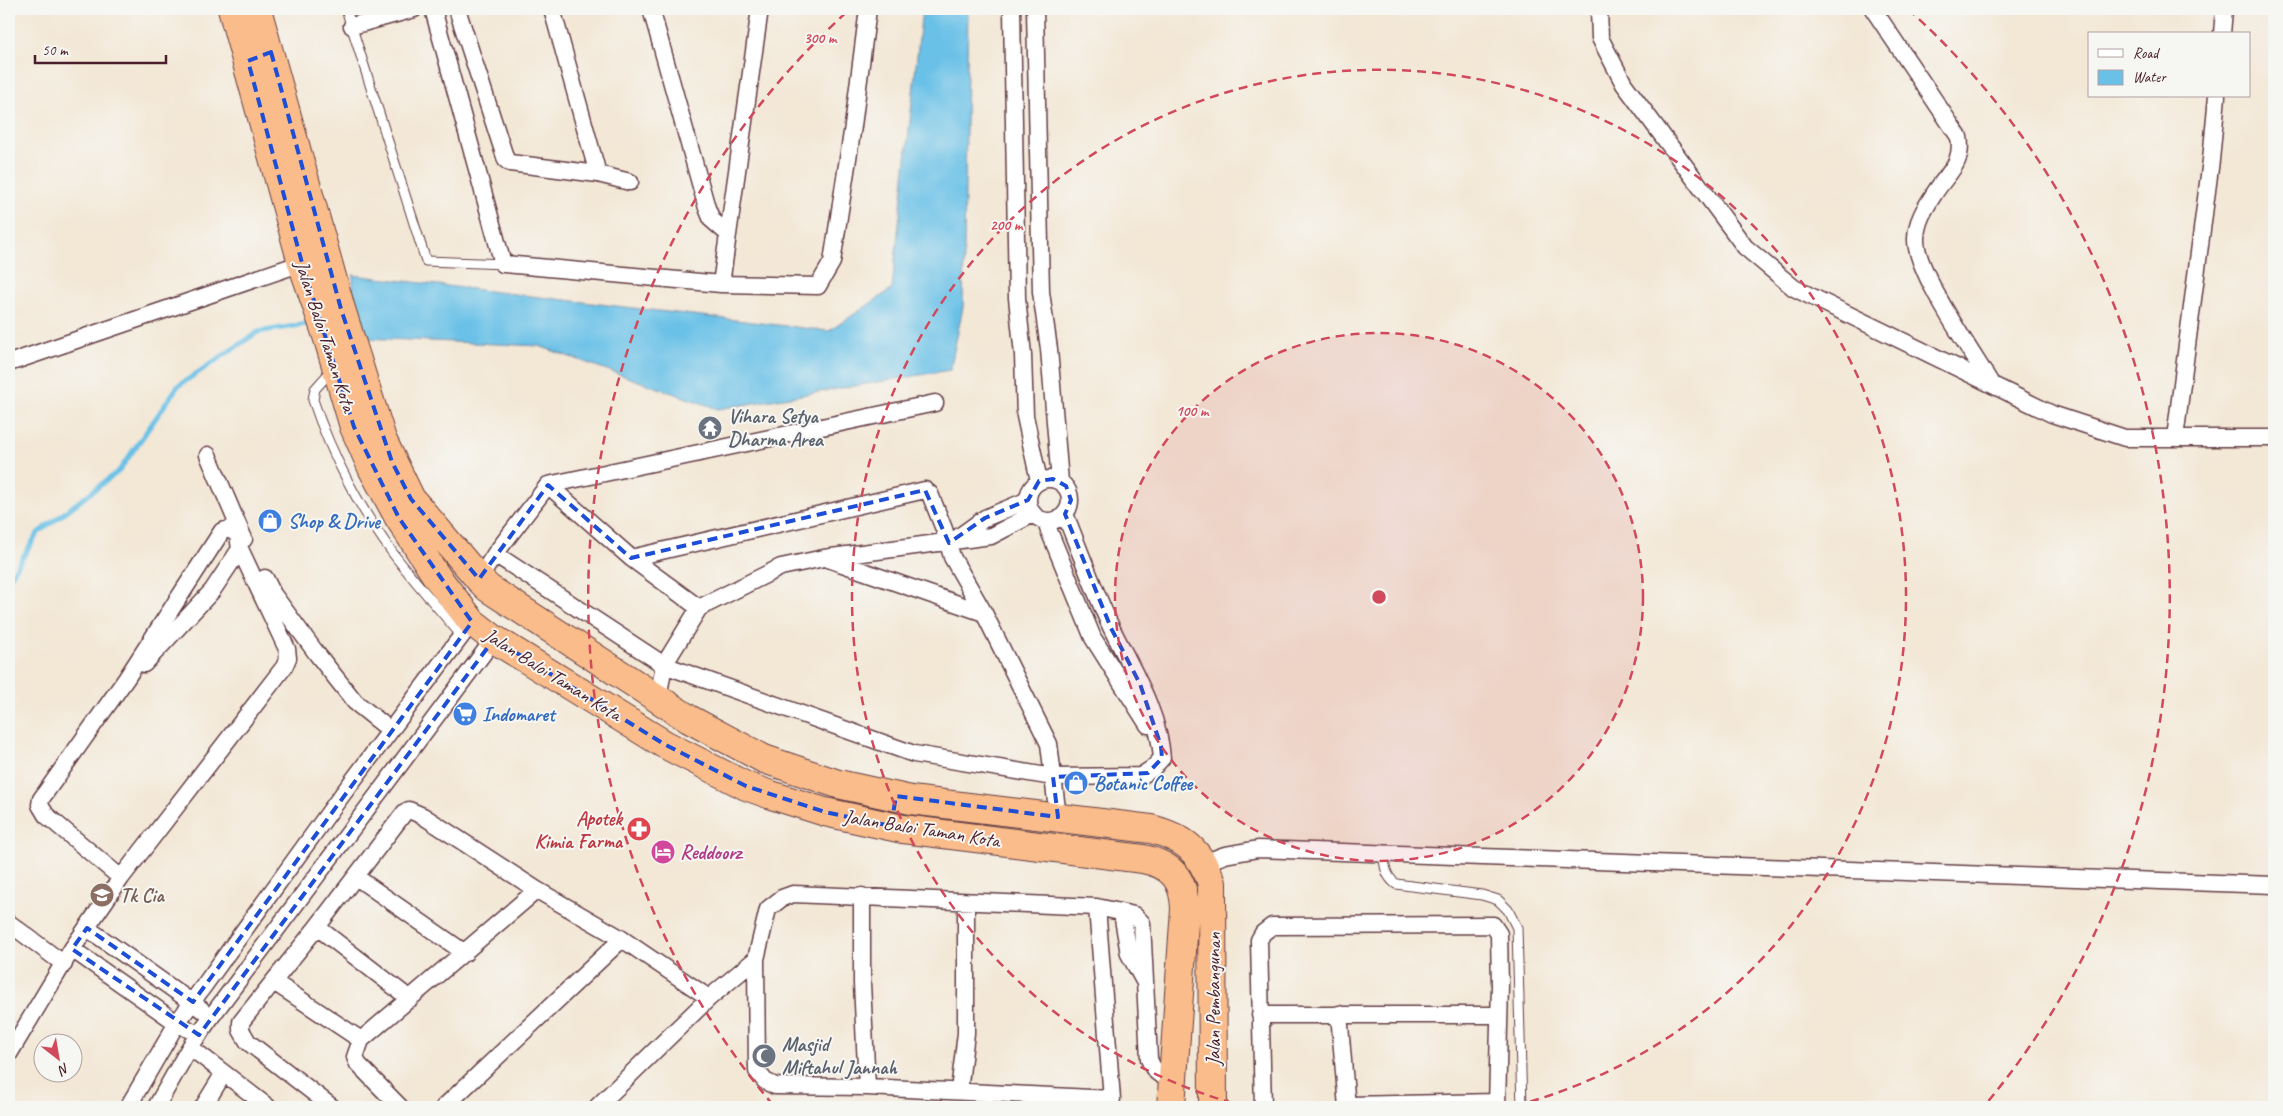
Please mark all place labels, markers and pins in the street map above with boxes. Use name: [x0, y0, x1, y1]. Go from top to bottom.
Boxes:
place label: Vihara Setya Dharma Area: [728, 404, 825, 452]
temple icon: Vihara Setya Dharma Area: [697, 415, 723, 441]
shop icon: Shop & Drive: [257, 508, 283, 534]
place label: Shop & Drive: [288, 509, 381, 534]
centre of rings: [1370, 588, 1388, 606]
supermarket icon: Indomaret: [452, 701, 478, 727]
place label: Indomaret: [482, 702, 557, 727]
shop icon: Botanic Coffee: [1063, 770, 1089, 796]
place label: Botanic Coffee: [1094, 771, 1194, 796]
place label: Apotek Kimia Farma: [534, 806, 624, 854]
pharmacy icon: Apotek Kimia Farma: [626, 816, 652, 842]
hotel icon: Reddoorz: [650, 839, 676, 865]
place label: Reddoorz: [680, 840, 744, 865]
school or university icon: Tk Cia: [89, 882, 115, 908]
place label: Tk Cia: [120, 883, 165, 908]
place label: Masjid Miftahul Jannah: [782, 1032, 897, 1080]
mosque icon: Masjid Miftahul Jannah: [751, 1043, 777, 1069]

